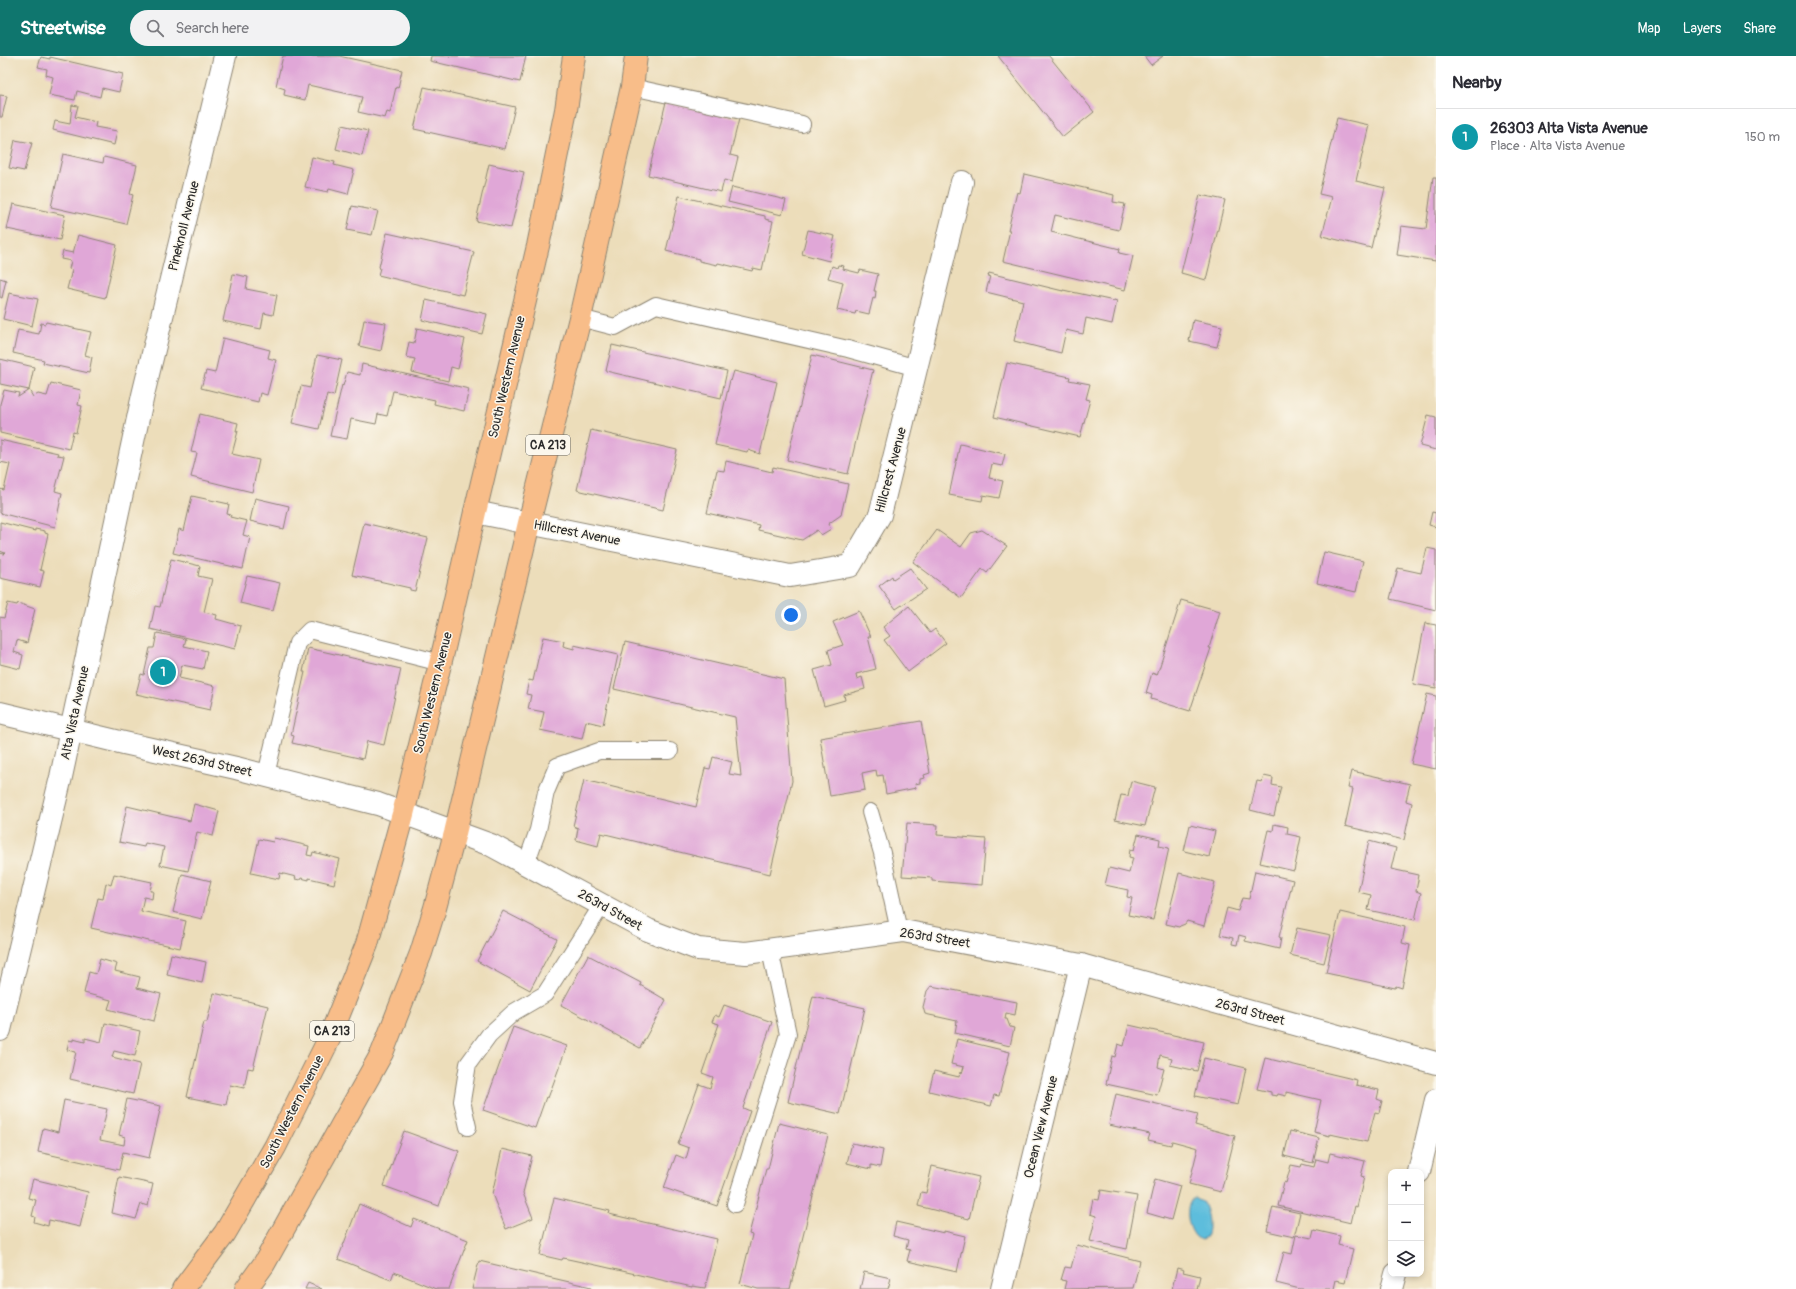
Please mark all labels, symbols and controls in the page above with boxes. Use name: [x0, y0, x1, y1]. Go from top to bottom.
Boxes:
search box: [130, 10, 410, 46]
text: Streetwise: [20, 16, 106, 40]
icon: search: [144, 17, 166, 39]
text: Search here: [176, 19, 249, 38]
text: Map: [1638, 20, 1661, 37]
text: Layers: [1683, 20, 1721, 37]
text: Share: [1743, 20, 1776, 37]
text: Nearby: [1452, 72, 1501, 93]
text: 26303 Alta Vista Avenue: [1490, 119, 1648, 138]
text: 1: [1462, 129, 1468, 145]
text: 150 m: [1745, 129, 1780, 145]
text: Place · Alta Vista Avenue: [1490, 138, 1625, 154]
street label: Pineknoll Avenue: [165, 179, 203, 273]
street label: South Western Avenue: [485, 314, 529, 440]
street label: Hillcrest Avenue: [872, 425, 910, 515]
road number: CA 213: [526, 435, 570, 455]
street label: Hillcrest Avenue: [532, 517, 622, 549]
your location: [781, 605, 801, 625]
street label: South Western Avenue: [410, 630, 456, 756]
pin: 1: [150, 657, 176, 687]
street label: Alta Vista Avenue: [57, 664, 93, 761]
street label: West 263rd Street: [150, 742, 254, 780]
street label: 263rd Street: [575, 886, 646, 935]
street label: 263rd Street: [899, 925, 972, 952]
street label: 263rd Street: [1214, 995, 1287, 1029]
road number: CA 213: [310, 1021, 354, 1041]
street label: South Western Avenue: [256, 1052, 328, 1171]
street label: Ocean View Avenue: [1021, 1073, 1062, 1180]
map controls: [1388, 1169, 1424, 1277]
button: +: [1388, 1169, 1424, 1205]
button: −: [1388, 1205, 1424, 1241]
button: layers: [1388, 1241, 1424, 1277]

